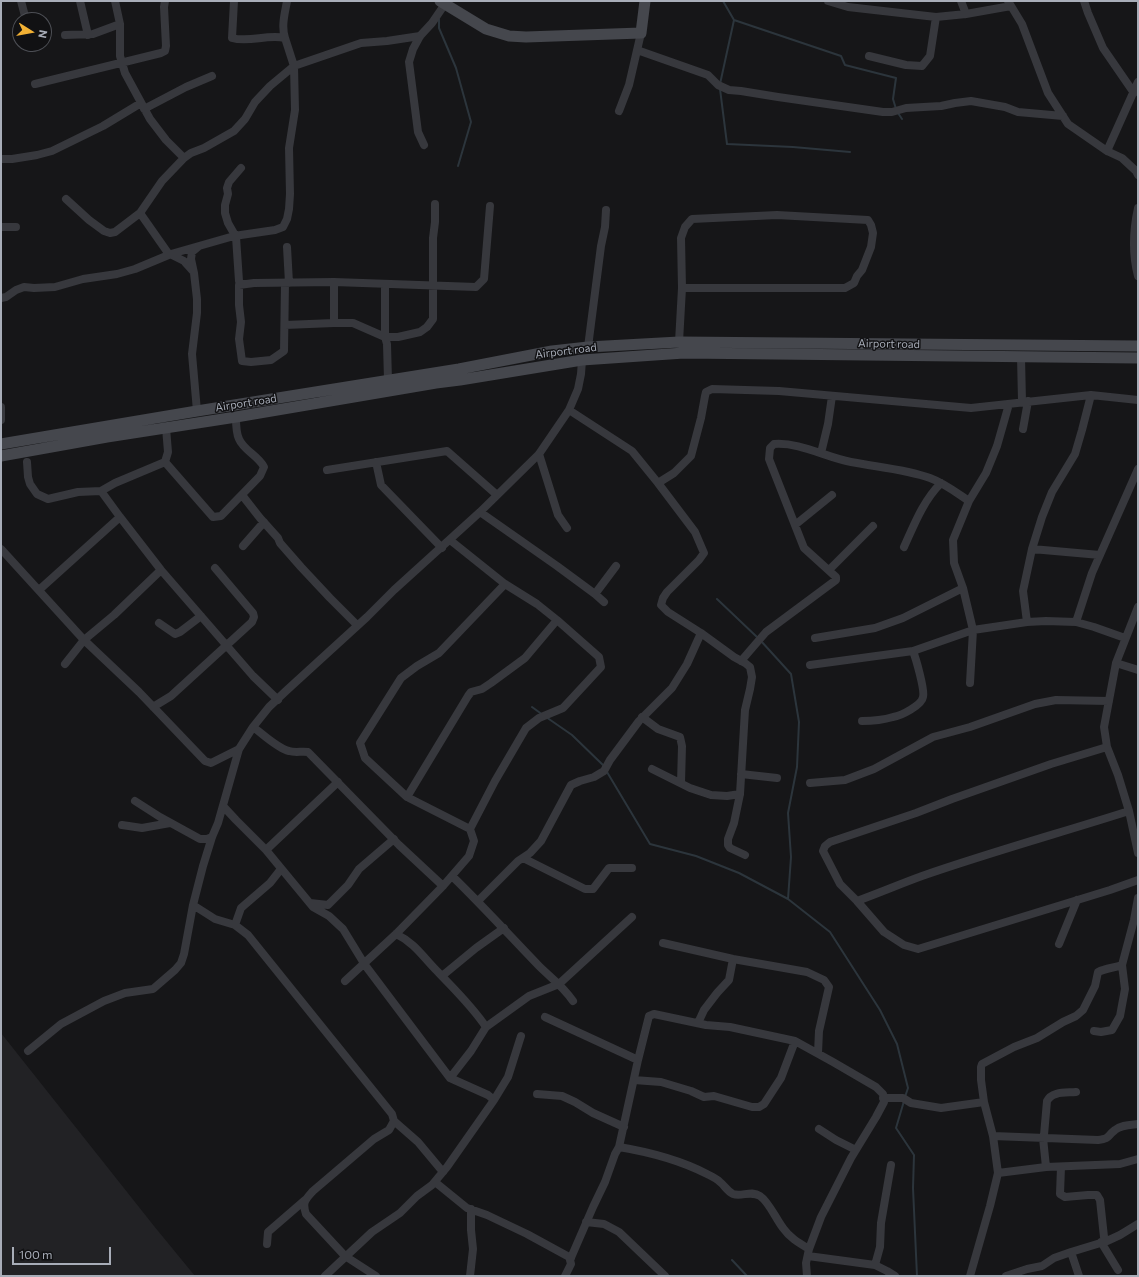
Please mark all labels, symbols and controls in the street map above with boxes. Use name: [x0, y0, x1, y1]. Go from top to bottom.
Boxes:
north arrow: [12, 12, 52, 52]
text: N: [36, 29, 50, 39]
street label: Airport road: [858, 337, 920, 351]
street label: Airport road: [535, 341, 597, 361]
street label: Airport road: [214, 392, 278, 414]
scale bar: [14, 1239, 113, 1265]
text: 100 m: [19, 1247, 53, 1261]

